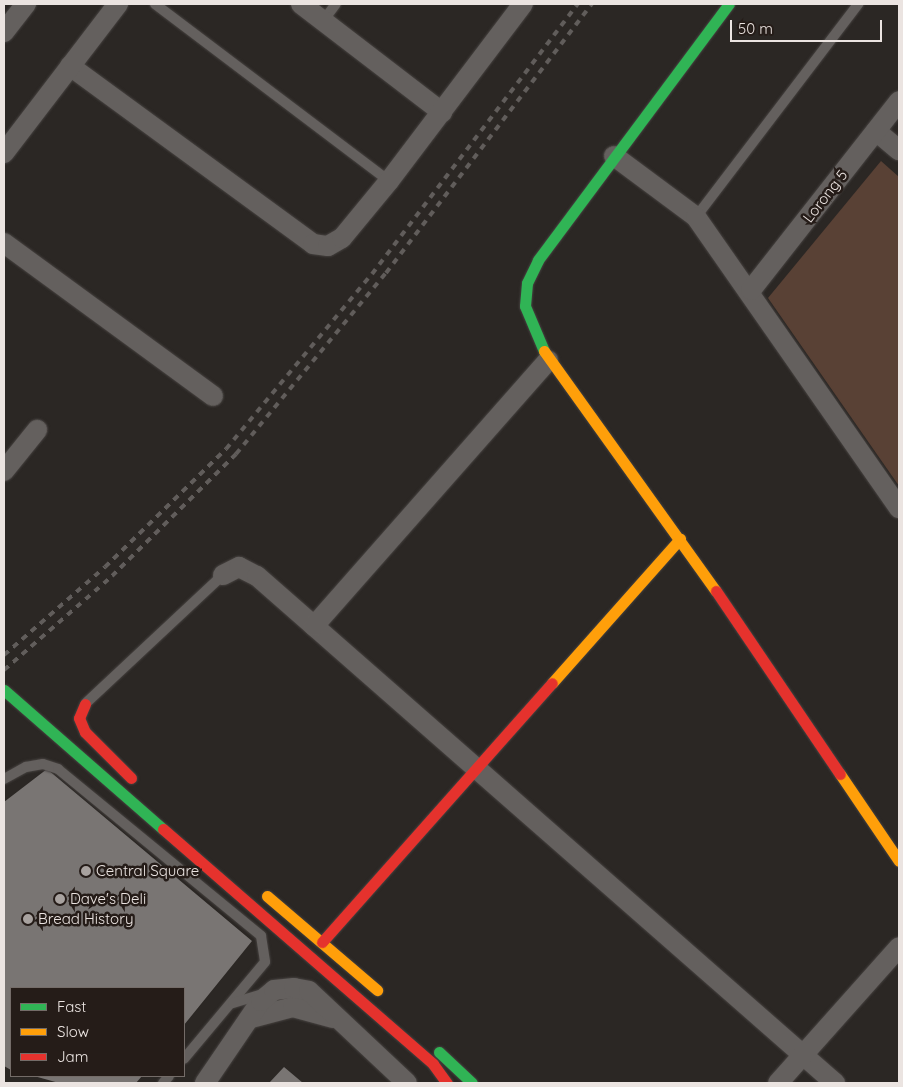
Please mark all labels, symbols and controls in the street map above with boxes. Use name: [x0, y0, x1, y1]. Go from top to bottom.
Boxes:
scale bar: [733, 10, 886, 42]
text: 50 m: [738, 19, 773, 38]
street label: Lorong 5: [799, 166, 851, 226]
place label: Central Square: [96, 862, 199, 880]
marker: Central Square: [80, 865, 92, 877]
place label: Dave's Deli: [70, 890, 146, 908]
marker: Dave's Deli: [54, 893, 66, 905]
place label: Bread History: [38, 910, 133, 928]
marker: Bread History: [22, 913, 34, 925]
legend: [10, 987, 185, 1077]
text: Fast: [57, 997, 86, 1016]
text: Slow: [57, 1022, 89, 1041]
text: Jam: [57, 1047, 88, 1066]

